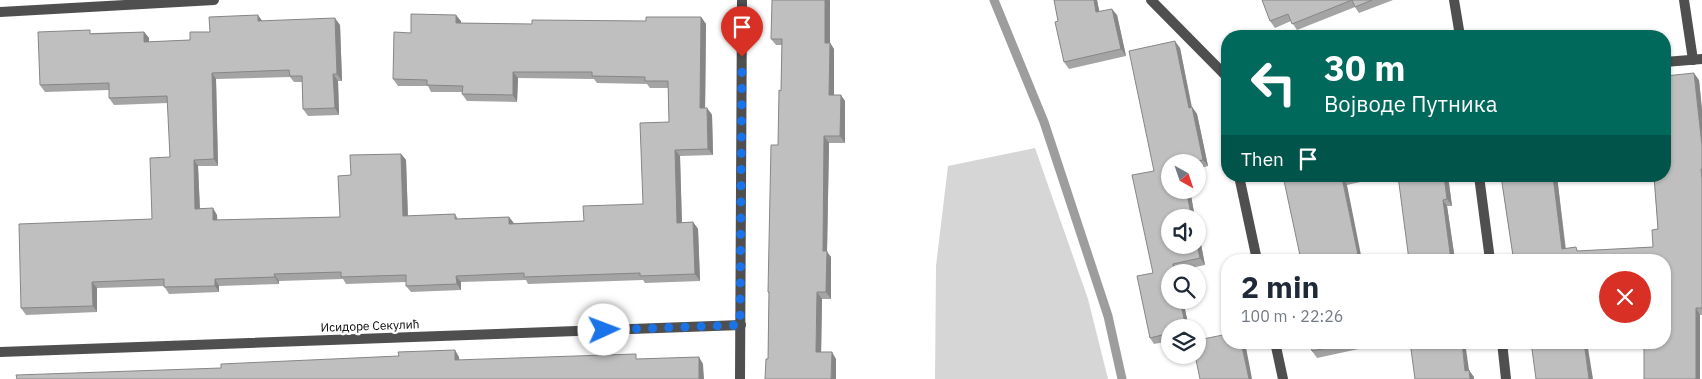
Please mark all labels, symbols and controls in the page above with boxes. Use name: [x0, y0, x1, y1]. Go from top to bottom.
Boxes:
pin: [721, 6, 763, 57]
icon: arrive: [728, 13, 756, 41]
text: 30 m: [1324, 45, 1406, 91]
icon: left: [1241, 50, 1306, 115]
text: Војводе Путника: [1324, 89, 1497, 118]
icon: arrive: [1294, 145, 1322, 173]
text: Then: [1241, 147, 1284, 171]
north arrow: [1161, 154, 1206, 199]
map controls: [1161, 154, 1206, 364]
button: sound: [1161, 209, 1206, 254]
button: search: [1161, 264, 1206, 309]
text: 2 min: [1241, 267, 1319, 306]
button: close: [1599, 271, 1651, 323]
position arrow: [577, 303, 629, 355]
text: 100 m · 22:26: [1241, 306, 1343, 326]
street label: Исидоре Секулић: [320, 316, 420, 335]
button: layers: [1161, 319, 1206, 364]

